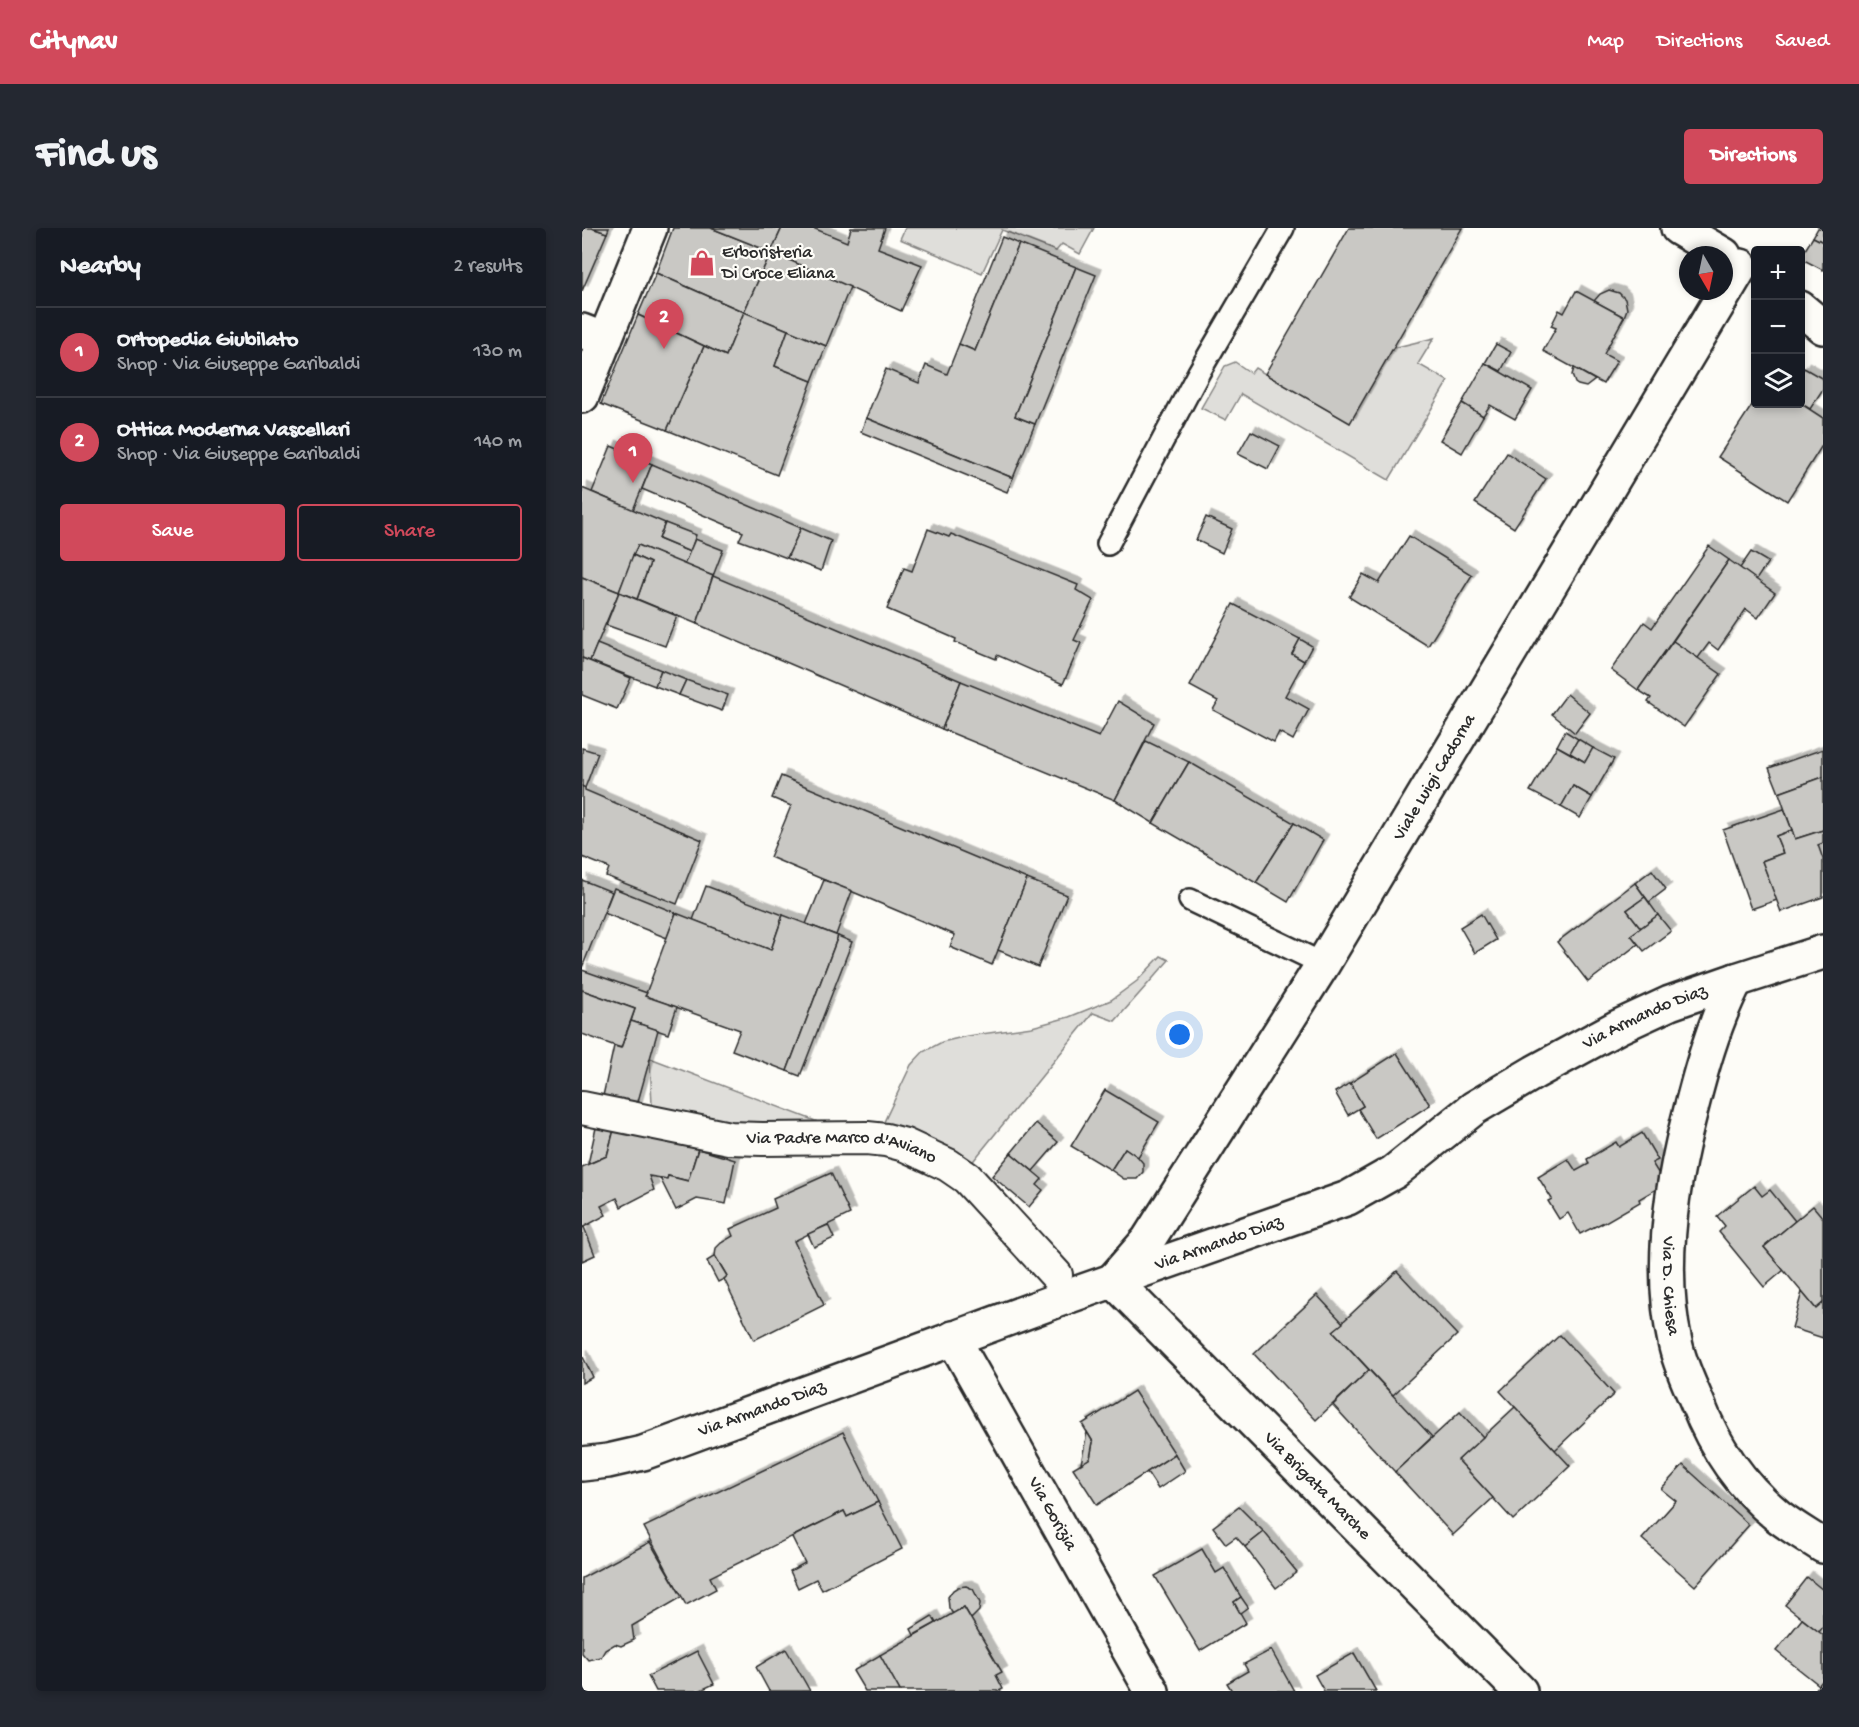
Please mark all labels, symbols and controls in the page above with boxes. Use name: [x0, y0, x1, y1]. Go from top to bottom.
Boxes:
text: Citynav: [30, 26, 118, 59]
text: Map: [1587, 30, 1624, 55]
text: Directions: [1657, 30, 1742, 55]
text: Saved: [1775, 30, 1829, 55]
button: Directions: [1684, 129, 1823, 184]
text: Find us: [36, 132, 156, 181]
place label: Erboristeria Di Croce Eliana: [721, 243, 836, 285]
north arrow: [1679, 246, 1733, 300]
map controls: [1751, 246, 1805, 408]
button: +: [1751, 246, 1805, 300]
shop icon: Erboristeria Di Croce Eliana: [687, 248, 717, 278]
text: Nearby: [60, 252, 141, 283]
text: 2 results: [453, 256, 522, 279]
pin: 2: [644, 300, 683, 349]
button: −: [1751, 300, 1805, 354]
text: Ortopedia Giubilato: [117, 328, 299, 354]
text: 1: [75, 341, 84, 364]
text: 130 m: [473, 341, 522, 364]
text: Shop · Via Giuseppe Garibaldi: [117, 354, 360, 377]
button: layers: [1751, 354, 1805, 408]
text: Ottica Moderna Vascellari: [117, 418, 350, 444]
text: 2: [75, 431, 84, 454]
text: 140 m: [474, 431, 522, 454]
pin: 1: [614, 434, 652, 483]
text: Shop · Via Giuseppe Garibaldi: [117, 444, 360, 467]
button: Save: [60, 504, 285, 561]
button: Share: [297, 504, 522, 561]
street label: Viale Luigi Cadorna: [1388, 710, 1481, 845]
street label: Via Armando Diaz: [1578, 980, 1711, 1055]
your location: [1165, 1020, 1194, 1049]
street label: Via Padre Marco d'Aviano: [745, 1127, 940, 1169]
street label: Via Armando Diaz: [1151, 1211, 1287, 1276]
street label: Via D. Chiesa: [1657, 1235, 1684, 1338]
street label: Via Armando Diaz: [695, 1376, 830, 1443]
street label: Via Brigata Marche: [1258, 1427, 1376, 1545]
street label: Via Gorizia: [1023, 1473, 1082, 1555]

